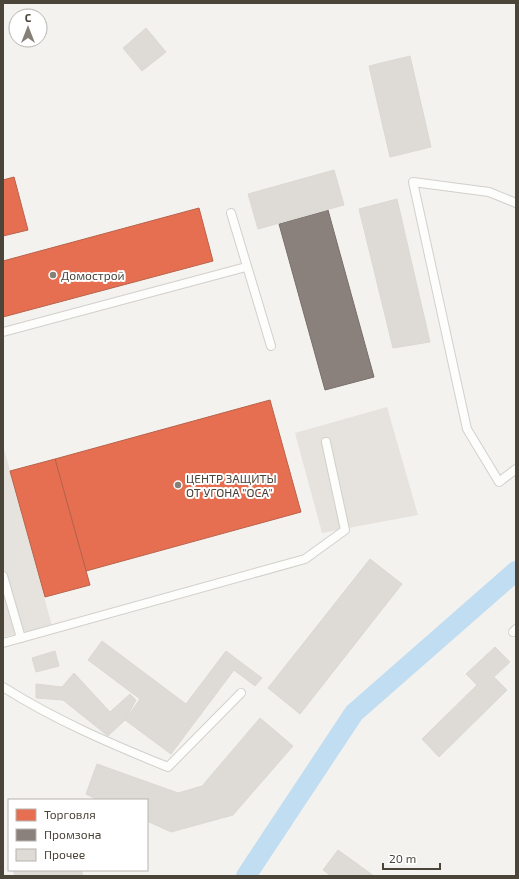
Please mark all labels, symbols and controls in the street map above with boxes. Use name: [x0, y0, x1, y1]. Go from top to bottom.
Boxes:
north arrow: [8, 8, 48, 48]
text: С: [25, 11, 32, 24]
place label: Домострой: [61, 268, 125, 282]
marker: Домострой: [48, 270, 58, 280]
place label: ЦЕНТР ЗАЩИТЫ ОТ УГОНА "ОСА": [186, 471, 277, 499]
marker: ЦЕНТР ЗАЩИТЫ ОТ УГОНА "ОСА": [173, 480, 183, 490]
legend: [8, 799, 148, 871]
text: Торговля: [44, 807, 96, 821]
text: Промзона: [44, 827, 101, 841]
scale bar: [383, 845, 440, 871]
text: Прочее: [44, 847, 85, 861]
text: 20 m: [389, 851, 416, 865]

